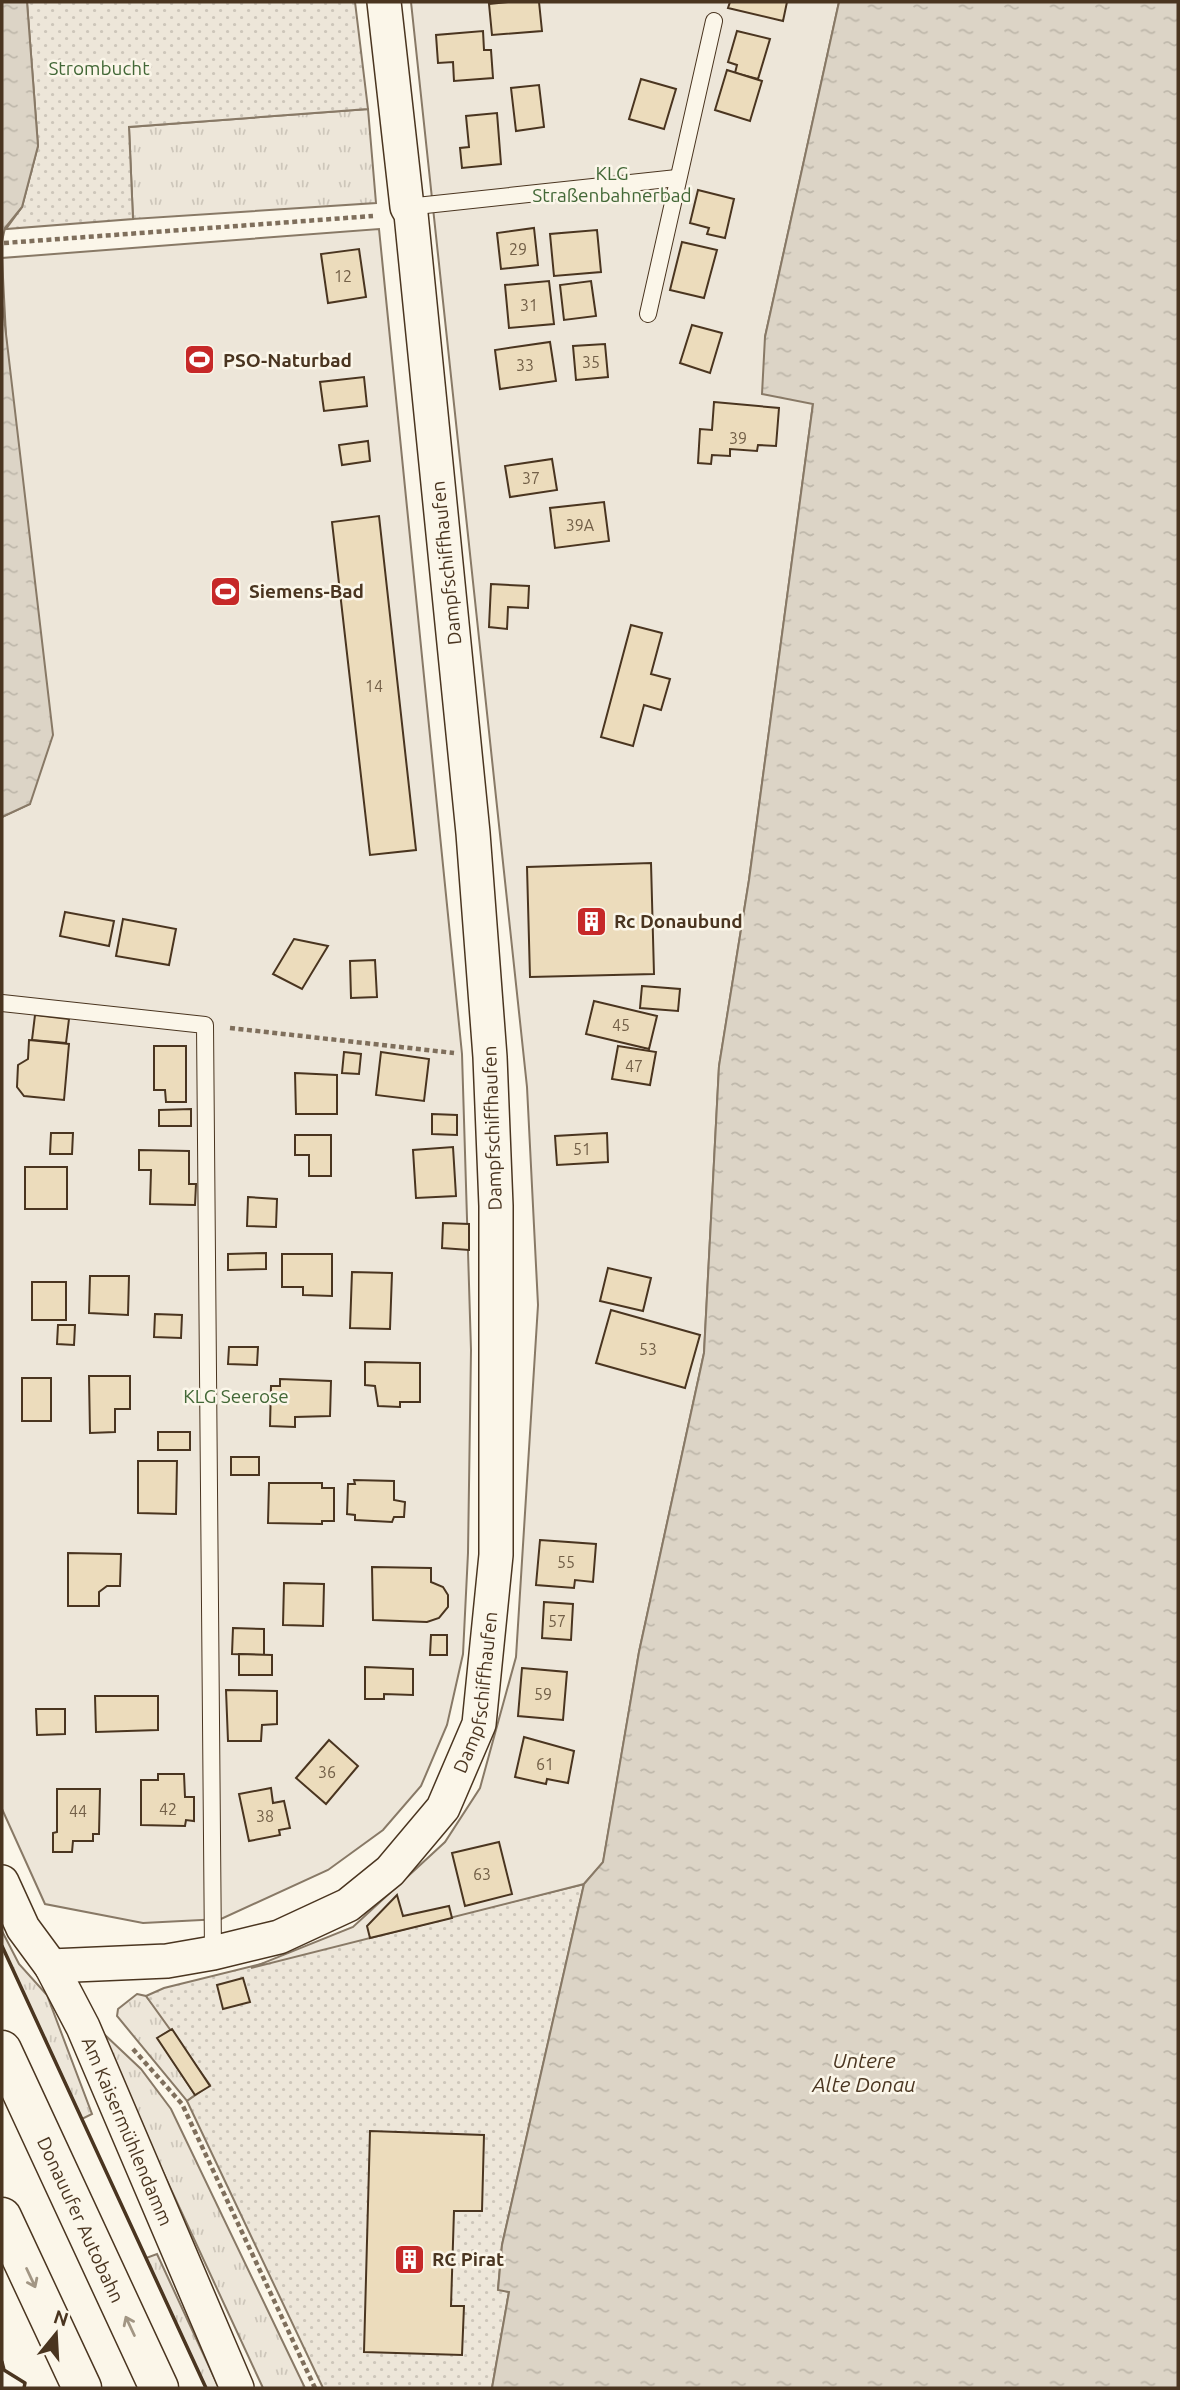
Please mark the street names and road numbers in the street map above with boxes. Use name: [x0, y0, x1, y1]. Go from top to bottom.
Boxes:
street label: Dampfschiffhaufen: [426, 480, 466, 646]
street label: Dampfschiffhaufen: [478, 1045, 506, 1211]
street label: Dampfschiffhaufen: [448, 1610, 501, 1776]
street label: Am Kaisermühlendamm: [77, 2033, 177, 2229]
street label: Donauufer Autobahn: [33, 2133, 129, 2306]

